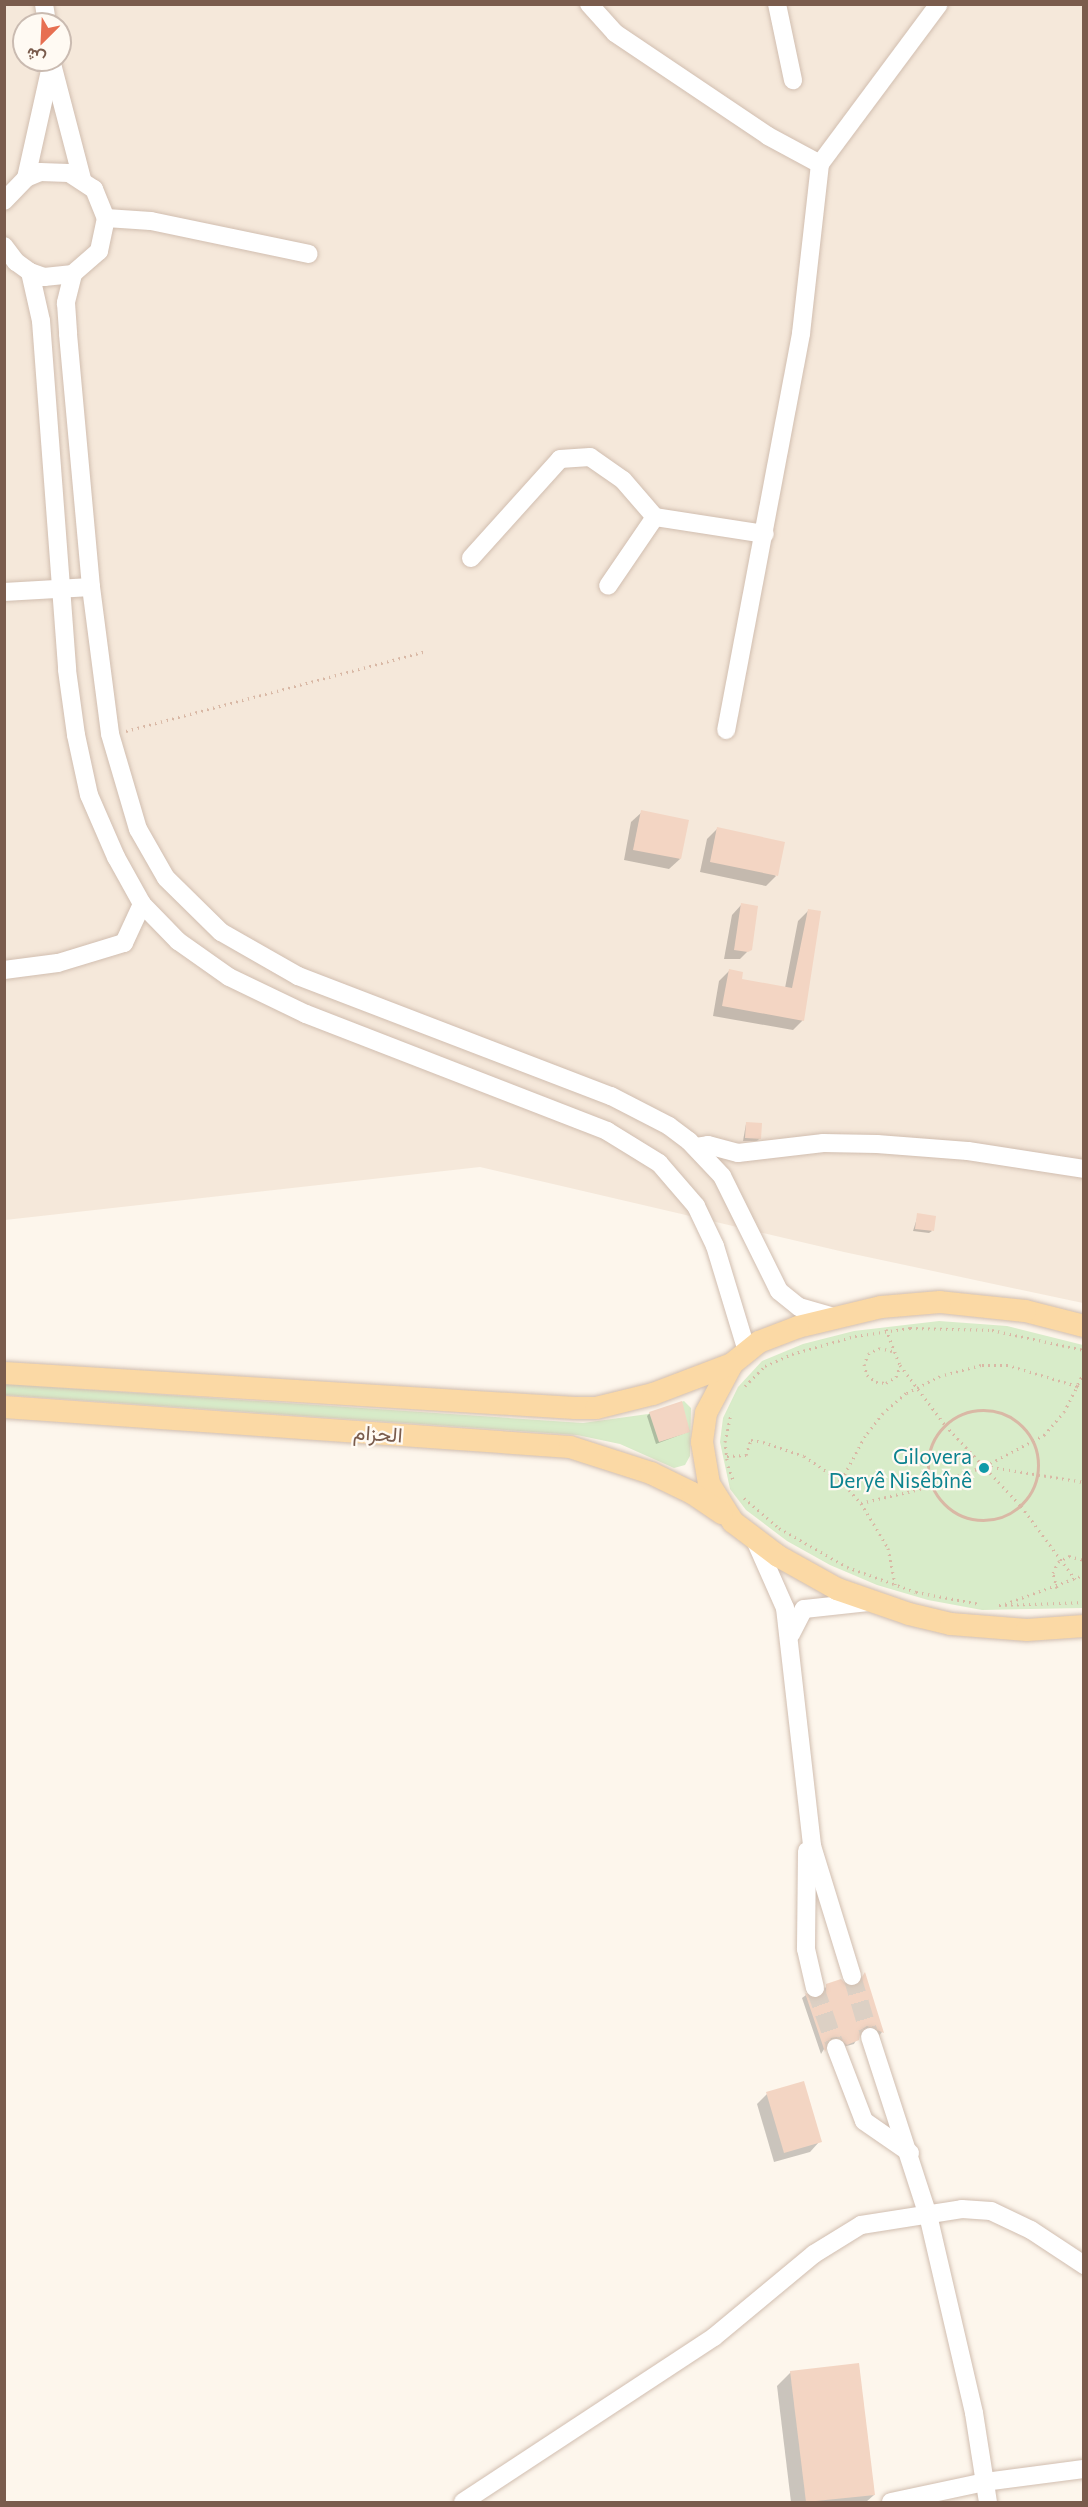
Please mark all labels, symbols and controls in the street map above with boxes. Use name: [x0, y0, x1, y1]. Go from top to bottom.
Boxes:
north arrow: [12, 12, 72, 72]
text: ش: [23, 44, 48, 70]
street label: الحزام: [353, 1419, 403, 1447]
place label: Gilovera Deryê Nisêbînê: [829, 1443, 972, 1493]
marker: Gilovera Deryê Nisêbînê: [977, 1461, 991, 1475]

